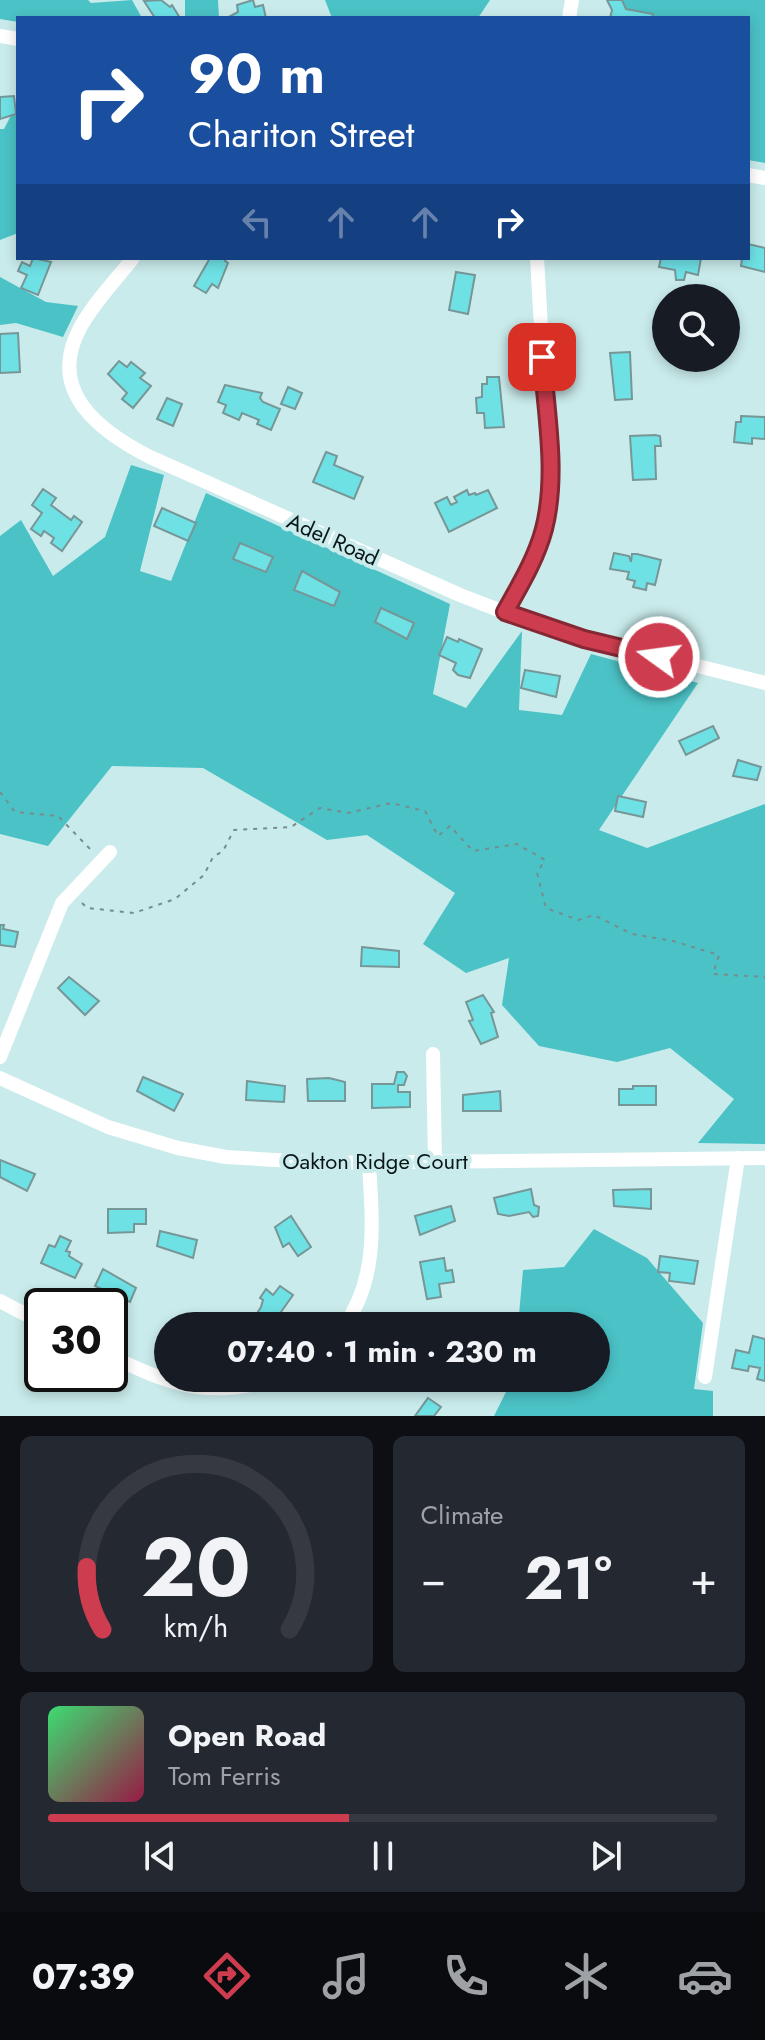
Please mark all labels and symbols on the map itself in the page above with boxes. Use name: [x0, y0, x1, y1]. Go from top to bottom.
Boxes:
pin: [508, 323, 576, 391]
street label: Adel Road: [282, 505, 384, 573]
position arrow: [617, 615, 701, 699]
street label: Oakton Ridge Court: [282, 1145, 469, 1177]
speed limit sign: 30: [24, 1288, 128, 1392]

